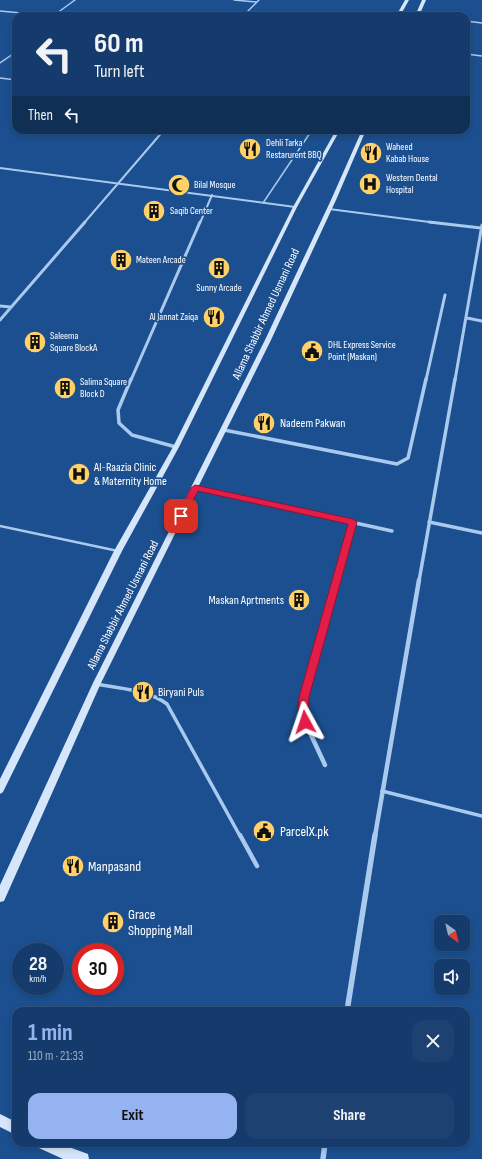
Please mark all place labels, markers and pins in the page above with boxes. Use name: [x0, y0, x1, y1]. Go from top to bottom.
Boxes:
restaurant icon: Dehli Tarka Restarurent BBQ: [237, 136, 263, 162]
place label: Dehli Tarka Restarurent BBQ: [266, 137, 322, 161]
restaurant icon: Waheed Kabab House: [358, 140, 384, 166]
place label: Waheed Kabab House: [386, 141, 429, 165]
hospital icon: Western Dental Hospital: [357, 171, 383, 197]
mosque icon: Bilal Mosque: [166, 172, 192, 198]
place label: Western Dental Hospital: [386, 172, 438, 196]
place label: Bilal Mosque: [194, 179, 236, 191]
building icon: Saqib Center: [141, 198, 167, 224]
place label: Saqib Center: [170, 205, 213, 217]
building icon: Mateen Arcade: [108, 247, 134, 273]
place label: Mateen Arcade: [136, 254, 186, 266]
building icon: Sunny Arcade: [206, 255, 232, 281]
place label: Sunny Arcade: [196, 282, 242, 294]
restaurant icon: Al Jannat Zaiqa: [201, 304, 227, 330]
place label: Al Jannat Zaiqa: [148, 311, 198, 323]
building icon: Saleema Square BlockA: [22, 329, 48, 355]
place label: Saleema Square BlockA: [50, 330, 98, 354]
public building icon: DHL Express Service Point (Maskan): [299, 338, 325, 364]
place label: DHL Express Service Point (Maskan): [328, 339, 396, 363]
building icon: Salima Square Block D: [52, 375, 78, 401]
place label: Salima Square Block D: [80, 376, 127, 400]
restaurant icon: Nadeem Pakwan: [251, 410, 277, 436]
place label: Nadeem Pakwan: [280, 416, 345, 431]
place label: Al-Raazia Clinic & Maternity Home: [93, 460, 167, 489]
hospital icon: Al-Raazia Clinic & Maternity Home: [66, 461, 92, 487]
pin: [164, 499, 198, 533]
building icon: Maskan Aprtments: [286, 587, 312, 613]
place label: Maskan Aprtments: [208, 593, 284, 608]
restaurant icon: Biryani Puls: [130, 679, 156, 705]
place label: Biryani Puls: [158, 685, 204, 700]
public building icon: ParcelX.pk: [251, 818, 277, 844]
place label: ParcelX.pk: [280, 823, 329, 840]
restaurant icon: Manpasand: [60, 853, 86, 879]
place label: Manpasand: [88, 858, 141, 875]
place label: Grace Shopping Mall: [128, 906, 193, 939]
building icon: Grace Shopping Mall: [100, 909, 126, 935]

